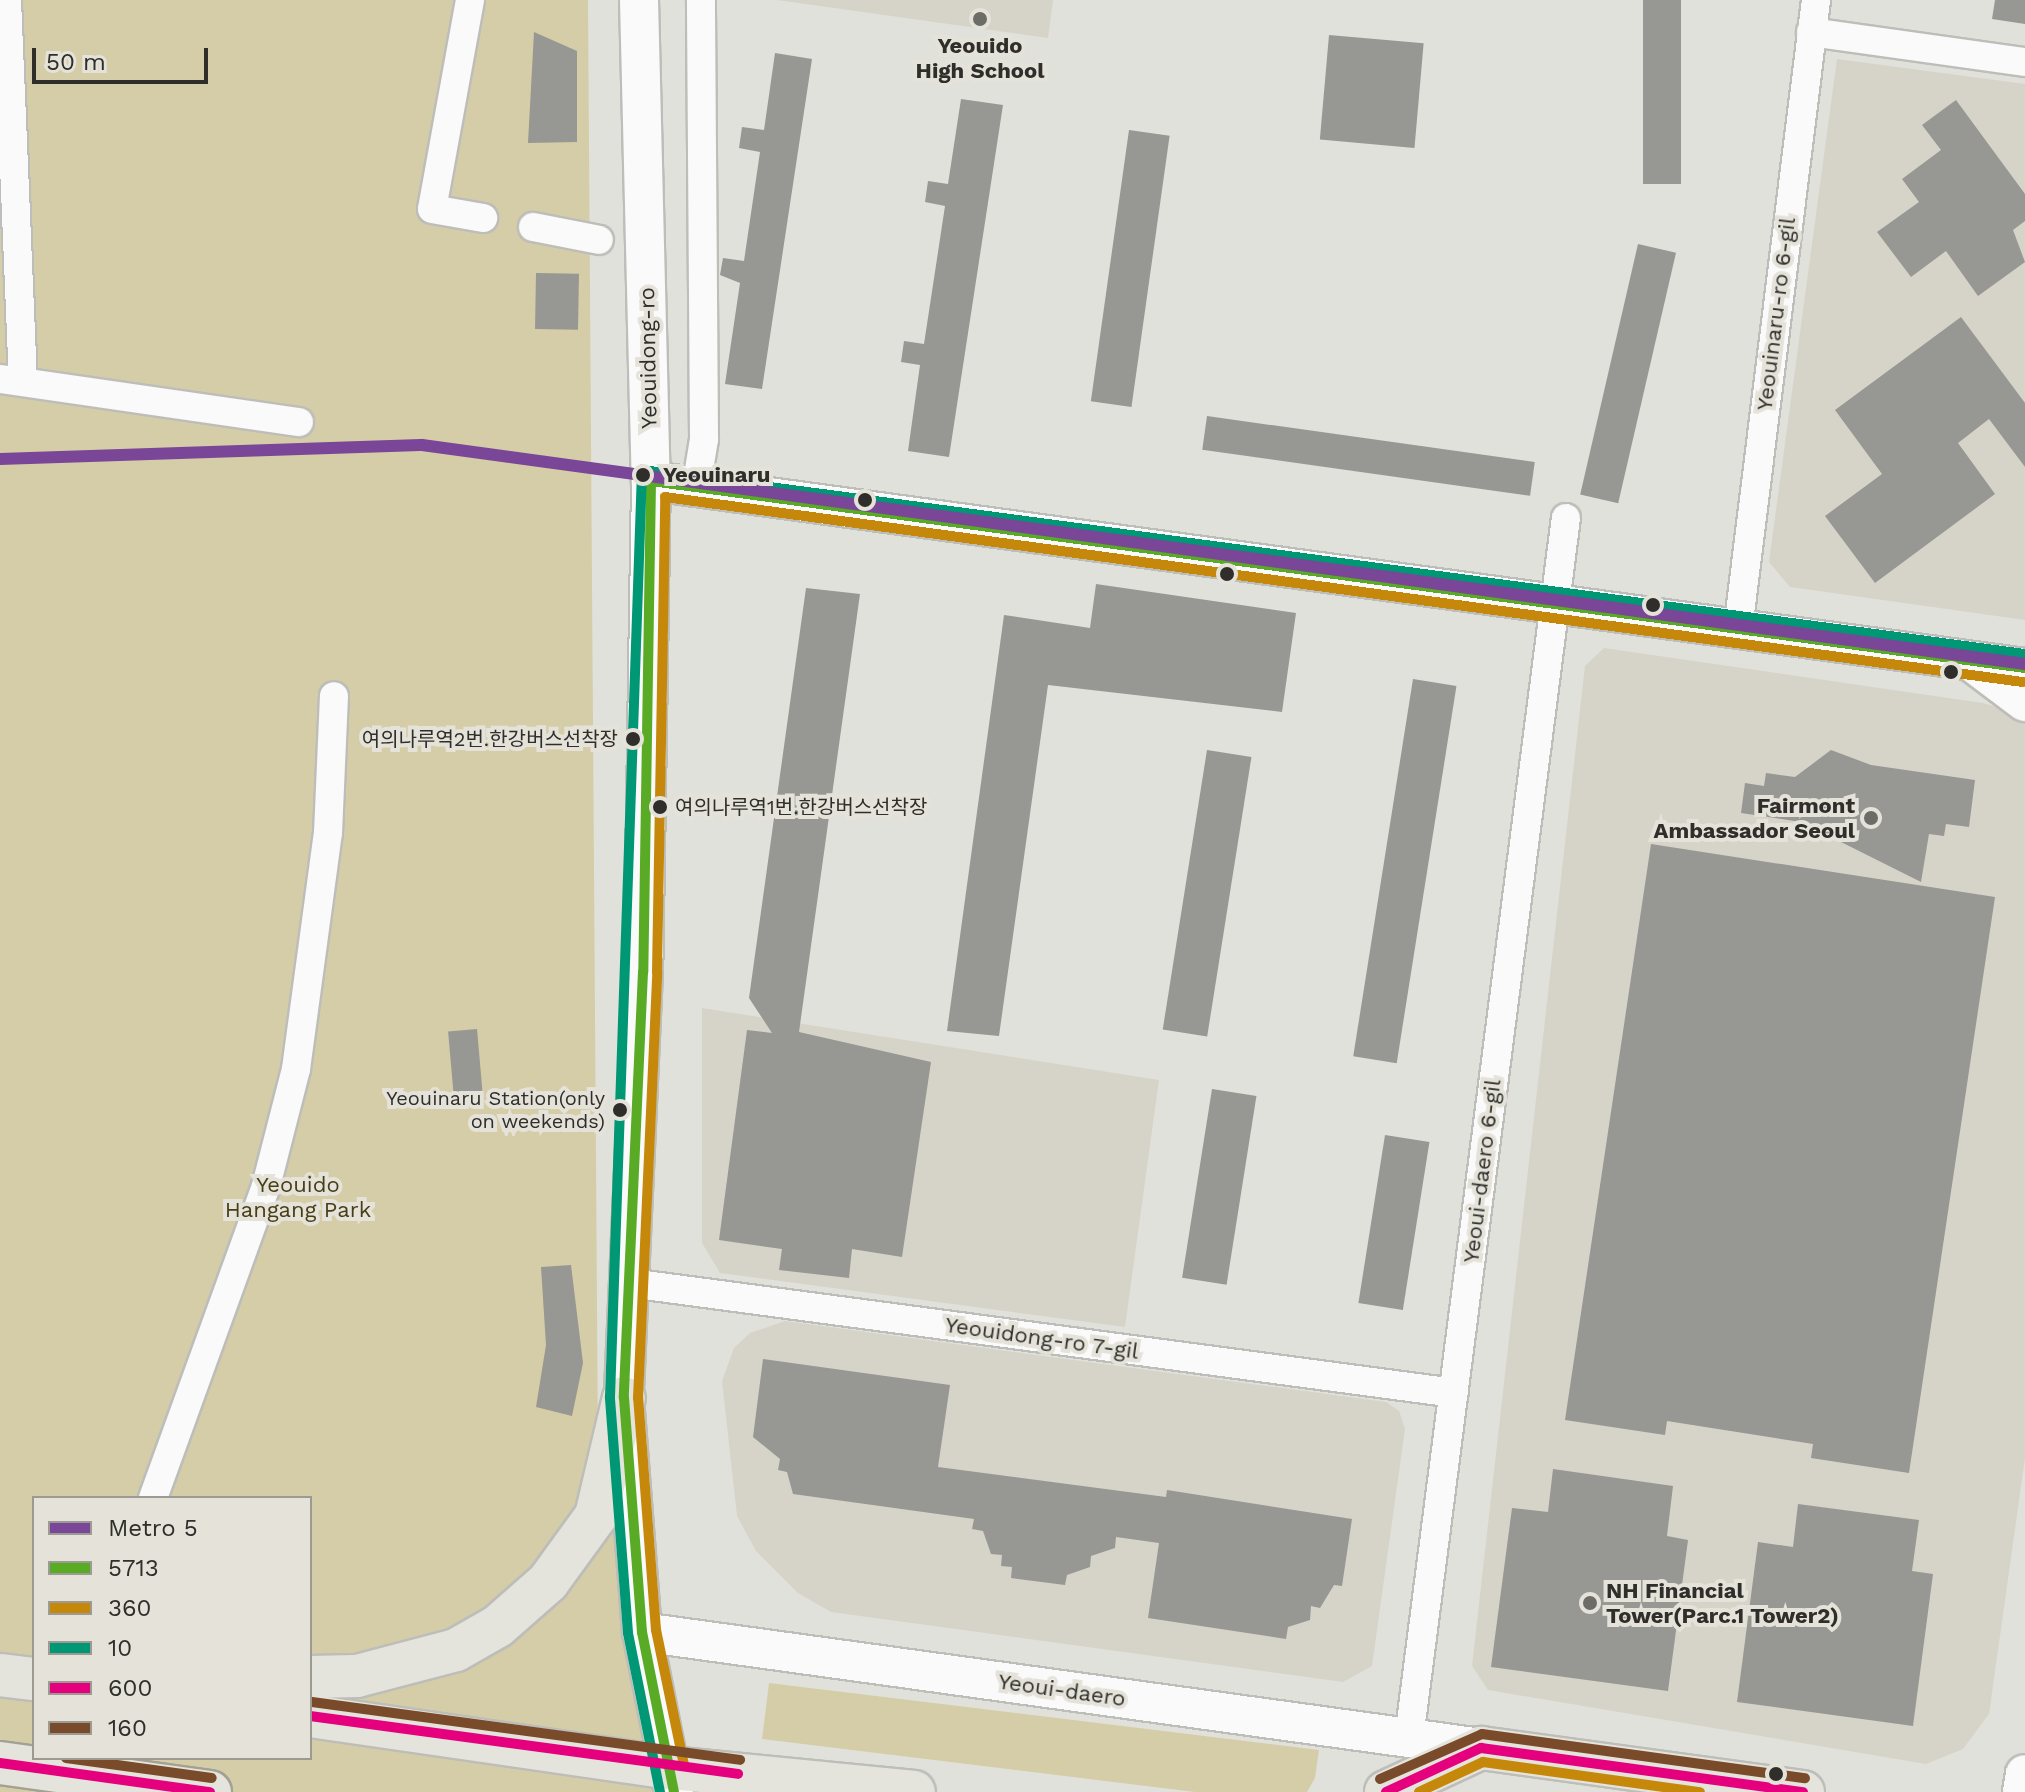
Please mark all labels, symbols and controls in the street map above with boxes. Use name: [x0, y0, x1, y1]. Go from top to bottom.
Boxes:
marker: Yeouido High School: [971, 10, 989, 28]
scale bar: [36, 32, 212, 82]
place label: Yeouido High School: [916, 32, 1044, 84]
text: 50 m: [46, 48, 106, 76]
street label: Yeouinaru-ro 6-gil: [1751, 216, 1801, 412]
street label: Yeouidong-ro: [634, 287, 662, 429]
marker: Yeouinaru: [630, 462, 656, 488]
place label: Yeouinaru: [663, 462, 770, 488]
unlabelled marker: [857, 492, 873, 508]
unlabelled marker: [1219, 566, 1235, 582]
unlabelled marker: [1645, 597, 1661, 613]
unlabelled marker: [1943, 664, 1959, 680]
place label: 여의나루역2번.한강버스선착장: [362, 727, 618, 751]
marker: 여의나루역2번.한강버스선착장: [625, 731, 641, 747]
place label: Fairmont Ambassador Seoul: [1653, 792, 1855, 844]
place label: 여의나루역1번.한강버스선착장: [675, 795, 927, 819]
marker: 여의나루역1번.한강버스선착장: [652, 799, 668, 815]
marker: Fairmont Ambassador Seoul: [1862, 809, 1880, 827]
street label: Yeoui-daero 6-gil: [1458, 1078, 1506, 1264]
place label: Yeouinaru Station(only on weekends): [386, 1086, 605, 1133]
marker: Yeouinaru Station(only on weekends): [612, 1102, 628, 1118]
park label: Yeouido Hangang Park: [225, 1171, 371, 1222]
street label: Yeouidong-ro 7-gil: [943, 1311, 1141, 1365]
legend: [32, 1496, 312, 1760]
text: Metro 5: [108, 1514, 198, 1542]
text: 5713: [108, 1554, 159, 1582]
place label: NH Financial Tower(Parc.1 Tower2): [1606, 1577, 1839, 1628]
text: 360: [108, 1594, 152, 1622]
marker: NH Financial Tower(Parc.1 Tower2): [1581, 1594, 1599, 1612]
text: 10: [108, 1634, 132, 1662]
street label: Yeoui-daero: [997, 1668, 1127, 1712]
text: 600: [108, 1674, 152, 1702]
text: 160: [108, 1714, 147, 1742]
unlabelled marker: [1768, 1766, 1784, 1782]

